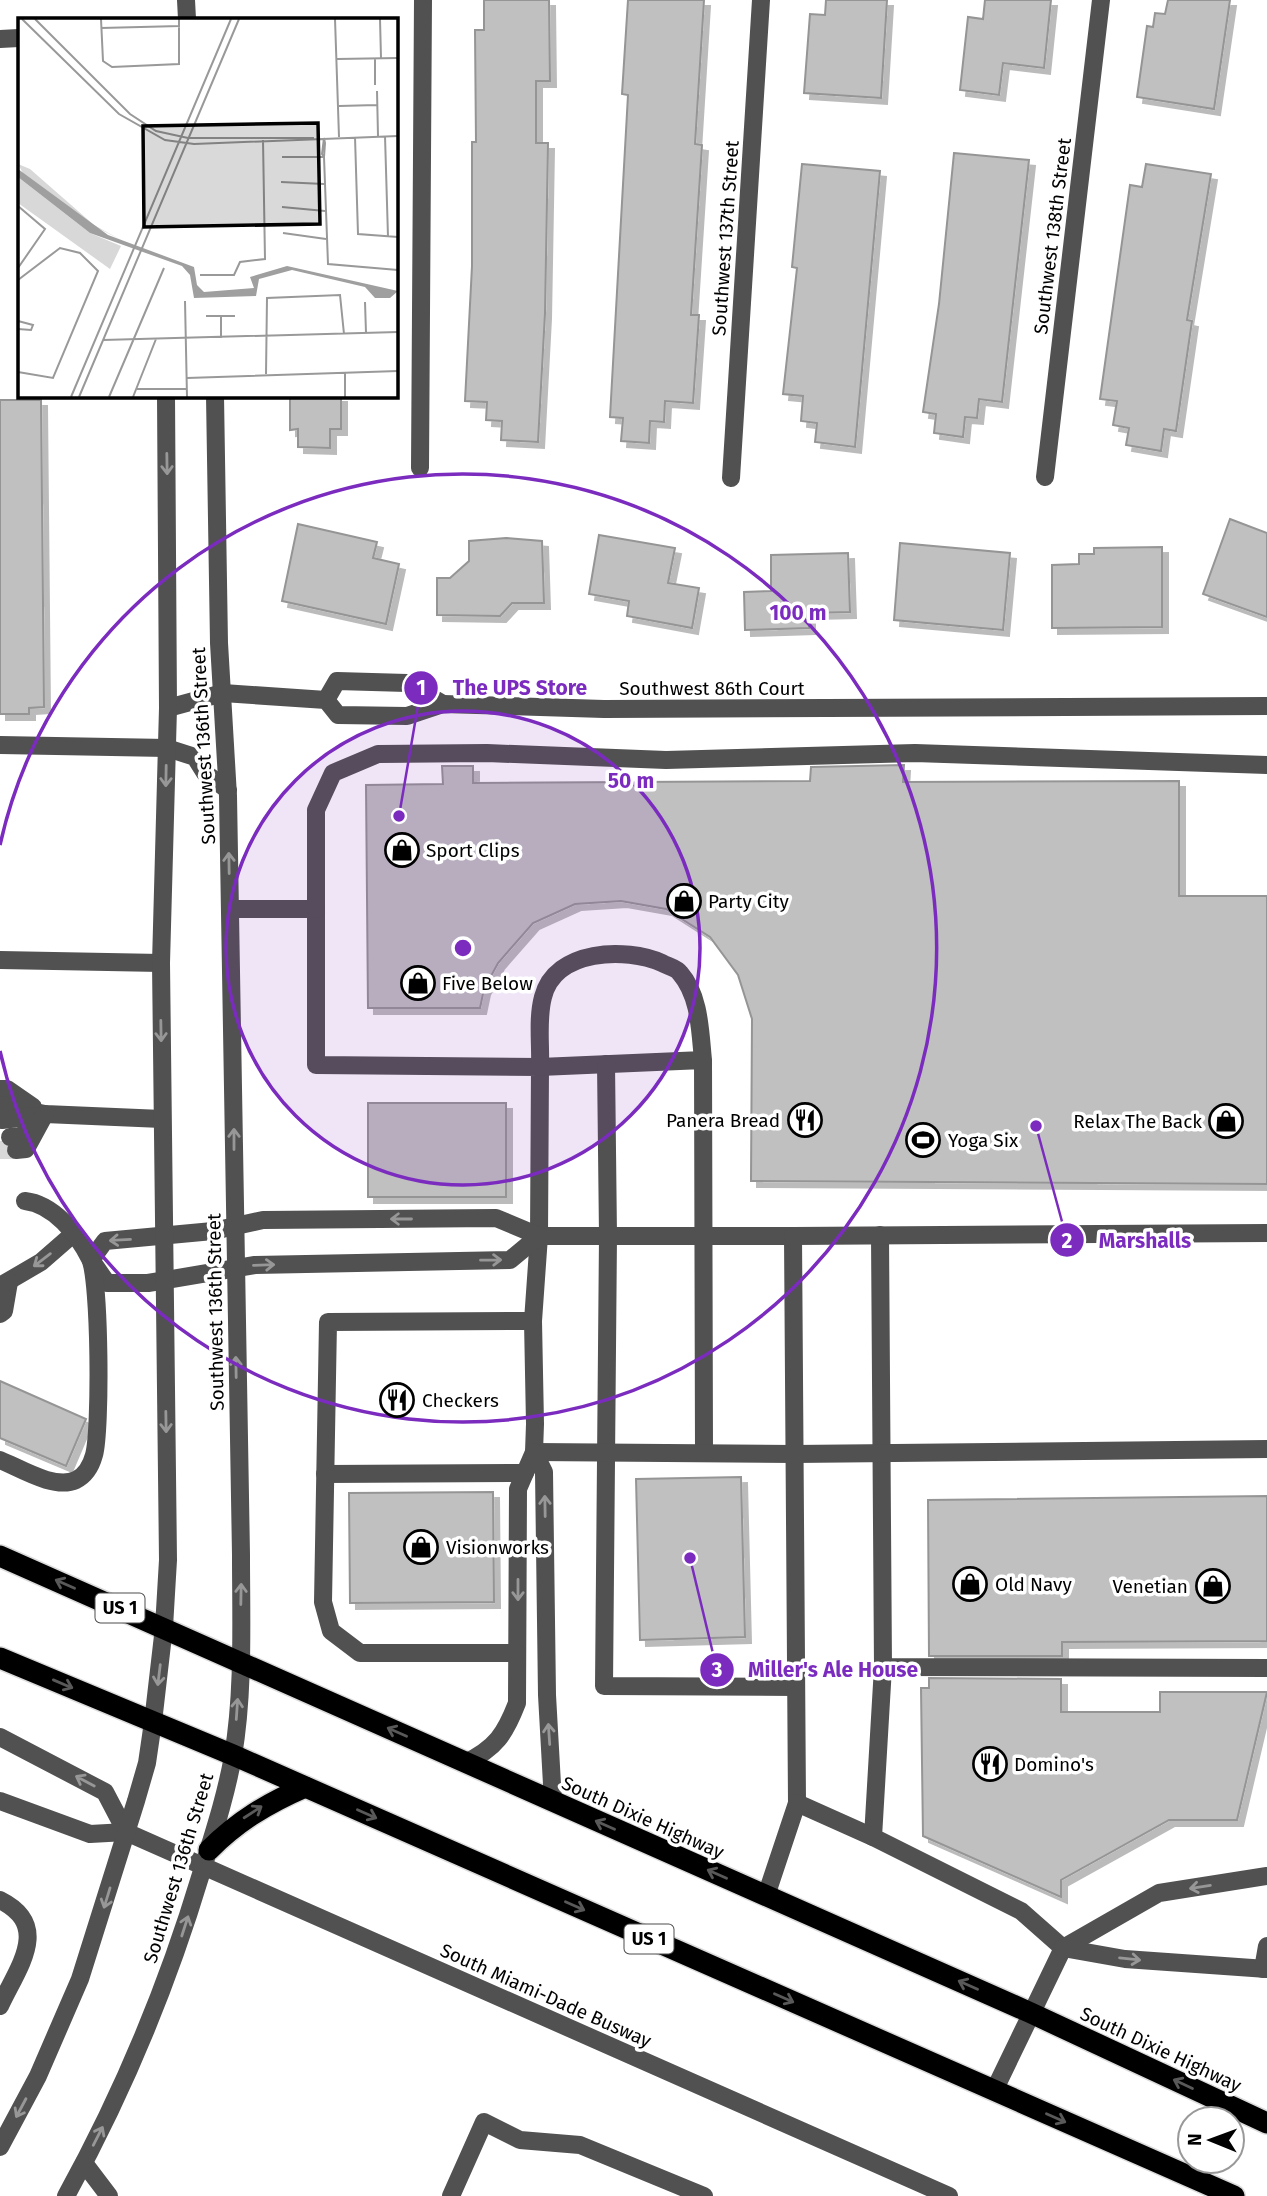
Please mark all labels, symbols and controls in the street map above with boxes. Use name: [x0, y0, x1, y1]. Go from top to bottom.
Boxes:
inset map: [18, 18, 397, 397]
street label: Southwest 138th Street: [1029, 136, 1076, 336]
street label: Southwest 137th Street: [707, 139, 744, 337]
one-way arrow: [160, 452, 174, 475]
text: 100 m: [769, 600, 827, 626]
street label: Southwest 136th Street: [187, 647, 220, 845]
callout: The UPS Store: [404, 667, 601, 709]
text: 1: [416, 675, 426, 701]
text: The UPS Store: [453, 675, 588, 701]
street label: Southwest 86th Court: [619, 677, 805, 700]
one-way arrow: [160, 765, 173, 788]
text: 50 m: [608, 768, 654, 794]
shop icon: Sport Clips: [383, 831, 421, 869]
place label: Sport Clips: [426, 839, 520, 862]
one-way arrow: [223, 852, 236, 875]
shop icon: Party City: [665, 882, 703, 920]
place label: Party City: [708, 890, 790, 913]
centre of rings: [451, 936, 475, 960]
shop icon: Five Below: [399, 964, 437, 1002]
place label: Five Below: [442, 972, 533, 995]
one-way arrow: [154, 1020, 168, 1043]
restaurant icon: Panera Bread: [786, 1101, 824, 1139]
shop icon: Relax The Back: [1207, 1102, 1245, 1140]
place label: Panera Bread: [666, 1109, 780, 1132]
place label: Relax The Back: [1073, 1110, 1202, 1133]
sports icon: Yoga Six: [904, 1121, 942, 1159]
one-way arrow: [227, 1128, 241, 1151]
place label: Yoga Six: [948, 1129, 1019, 1152]
one-way arrow: [390, 1212, 413, 1226]
street label: Southwest 136th Street: [202, 1213, 229, 1411]
callout: Marshalls: [1050, 1219, 1205, 1261]
text: 2: [1062, 1228, 1073, 1254]
text: Marshalls: [1099, 1228, 1191, 1254]
one-way arrow: [109, 1234, 132, 1247]
one-way arrow: [33, 1253, 52, 1267]
one-way arrow: [479, 1253, 502, 1267]
one-way arrow: [252, 1258, 275, 1272]
one-way arrow: [230, 1356, 243, 1379]
restaurant icon: Checkers: [378, 1381, 416, 1419]
place label: Checkers: [422, 1389, 499, 1412]
one-way arrow: [159, 1410, 173, 1433]
one-way arrow: [538, 1495, 552, 1518]
shop icon: Visionworks: [402, 1528, 440, 1566]
place label: Visionworks: [446, 1536, 549, 1559]
shop icon: Old Navy: [951, 1565, 989, 1603]
shop icon: Venetian: [1194, 1567, 1232, 1605]
place label: Old Navy: [995, 1573, 1072, 1596]
place label: Venetian: [1112, 1575, 1188, 1598]
one-way arrow: [55, 1577, 77, 1590]
one-way arrow: [511, 1579, 524, 1602]
one-way arrow: [234, 1583, 248, 1606]
road number: US 1: [96, 1594, 144, 1623]
callout: Miller's Ale House: [699, 1649, 932, 1691]
text: 3: [711, 1657, 723, 1683]
text: Miller's Ale House: [748, 1657, 918, 1683]
one-way arrow: [152, 1663, 165, 1686]
one-way arrow: [52, 1678, 73, 1691]
one-way arrow: [230, 1697, 243, 1720]
one-way arrow: [542, 1723, 555, 1745]
one-way arrow: [387, 1725, 408, 1738]
restaurant icon: Domino's: [971, 1745, 1009, 1783]
place label: Domino's: [1014, 1753, 1094, 1776]
street label: Southwest 136th Street: [139, 1770, 218, 1966]
street label: South Dixie Highway: [558, 1771, 728, 1864]
one-way arrow: [75, 1774, 96, 1788]
one-way arrow: [243, 1805, 262, 1820]
one-way arrow: [356, 1808, 378, 1821]
one-way arrow: [595, 1817, 616, 1830]
one-way arrow: [707, 1867, 728, 1880]
one-way arrow: [1189, 1881, 1211, 1894]
one-way arrow: [100, 1887, 113, 1909]
one-way arrow: [564, 1900, 586, 1913]
one-way arrow: [179, 1915, 192, 1937]
road number: US 1: [624, 1924, 674, 1954]
street label: South Miami-Dade Busway: [437, 1938, 655, 2053]
one-way arrow: [1118, 1952, 1141, 1965]
one-way arrow: [958, 1978, 979, 1991]
one-way arrow: [772, 1992, 794, 2005]
street label: South Dixie Highway: [1077, 2002, 1246, 2097]
one-way arrow: [1173, 2077, 1194, 2090]
one-way arrow: [13, 2097, 27, 2118]
north arrow: [1176, 2105, 1246, 2175]
one-way arrow: [1045, 2112, 1066, 2125]
one-way arrow: [92, 2126, 105, 2147]
text: N: [1183, 2133, 1206, 2146]

